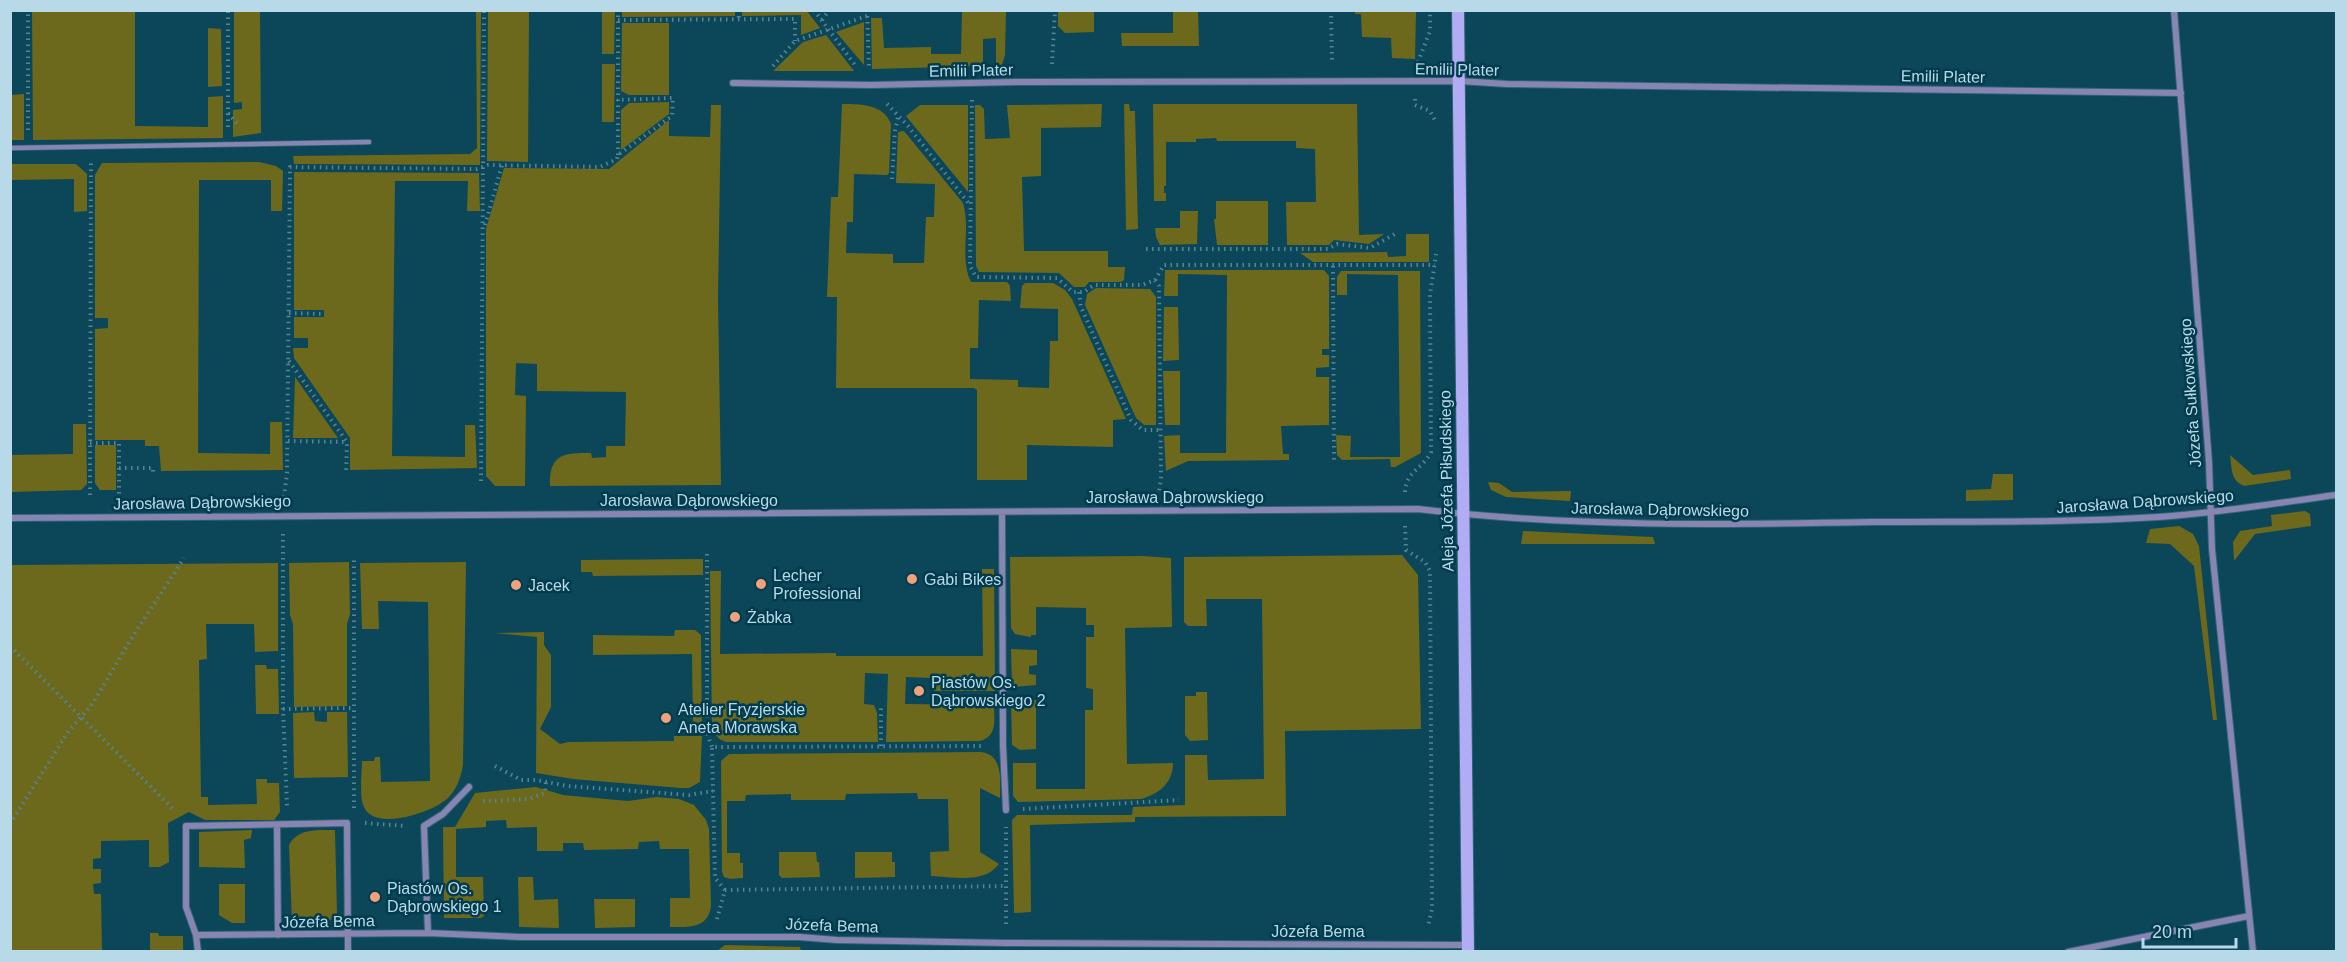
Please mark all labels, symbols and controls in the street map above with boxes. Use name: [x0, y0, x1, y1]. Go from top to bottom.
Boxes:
street label: Emilii Plater: [1415, 60, 1500, 79]
street label: Emilii Plater: [929, 61, 1014, 80]
street label: Emilii Plater: [1901, 67, 1986, 86]
street label: Józefa Sułkowskiego: [2177, 318, 2204, 468]
street label: Aleja Józefa Piłsudskiego: [1436, 390, 1457, 572]
street label: Jarosława Dąbrowskiego: [2056, 487, 2234, 516]
street label: Jarosława Dąbrowskiego: [1086, 489, 1264, 506]
street label: Jarosława Dąbrowskiego: [113, 492, 291, 513]
street label: Jarosława Dąbrowskiego: [600, 492, 778, 509]
street label: Jarosława Dąbrowskiego: [1571, 499, 1749, 520]
place label: Lecher Professional: [773, 567, 861, 602]
place label: Gabi Bikes: [924, 571, 1001, 588]
marker: Gabi Bikes: [905, 572, 919, 586]
place label: Jacek: [528, 577, 571, 594]
marker: Lecher Professional: [754, 577, 768, 591]
marker: Jacek: [509, 578, 523, 592]
place label: Żabka: [747, 608, 792, 626]
marker: Żabka: [728, 610, 742, 624]
place label: Piastów Os. Dąbrowskiego 2: [931, 674, 1046, 709]
marker: Piastów Os. Dąbrowskiego 2: [912, 684, 926, 698]
place label: Atelier Fryzjerskie Aneta Morawska: [678, 701, 805, 736]
marker: Atelier Fryzjerskie Aneta Morawska: [659, 711, 673, 725]
place label: Piastów Os. Dąbrowskiego 1: [387, 880, 502, 915]
marker: Piastów Os. Dąbrowskiego 1: [368, 890, 382, 904]
scale bar: [2143, 911, 2236, 949]
street label: Józefa Bema: [281, 912, 375, 931]
street label: Józefa Bema: [785, 915, 879, 936]
text: 20 m: [2152, 922, 2192, 942]
street label: Józefa Bema: [1271, 923, 1365, 940]

